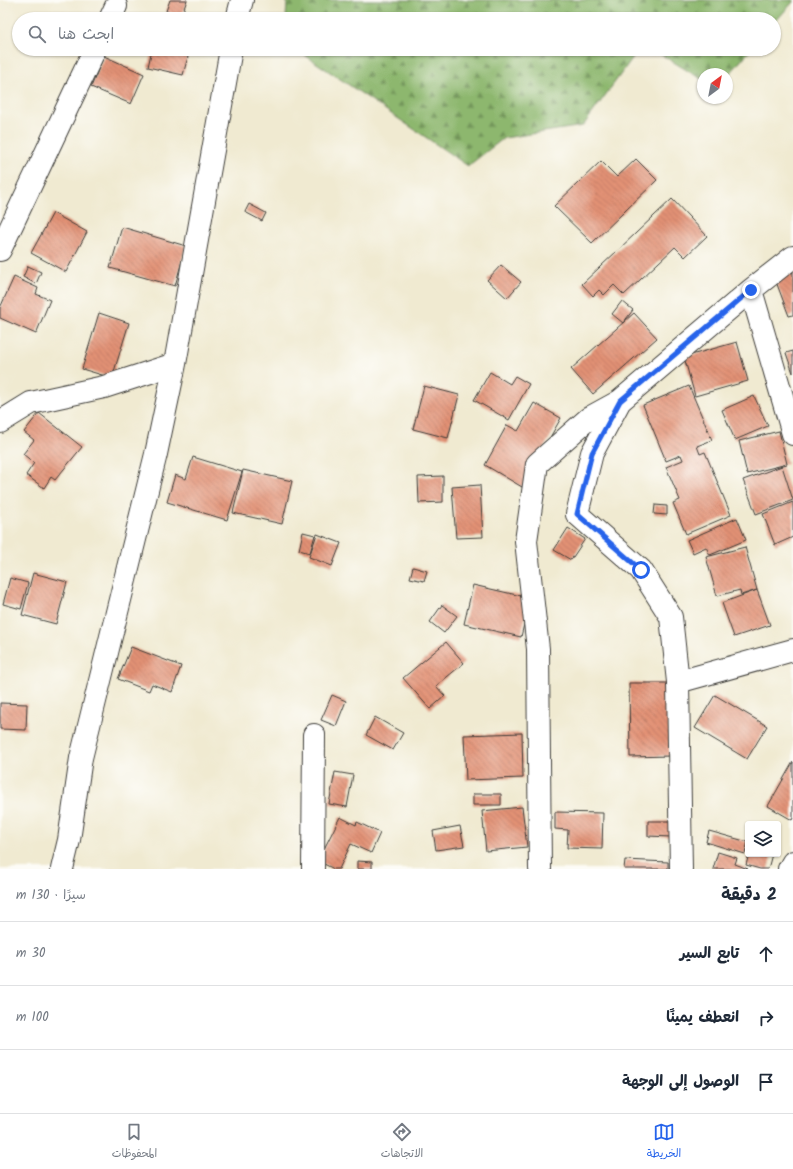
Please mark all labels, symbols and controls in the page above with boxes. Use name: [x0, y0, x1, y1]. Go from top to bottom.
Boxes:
search box: [12, 12, 781, 56]
icon: search: [26, 23, 48, 45]
text: ابحث هنا: [58, 23, 114, 47]
north arrow: [697, 68, 733, 104]
route end: [742, 281, 760, 299]
route start: [632, 561, 650, 579]
map controls: [745, 821, 781, 857]
button: layers: [745, 821, 781, 857]
text: 2 دقيقة: [721, 882, 777, 909]
text: سيرًا · 130 m: [16, 885, 86, 906]
text: تابع السير: [680, 942, 739, 966]
text: 30 m: [16, 943, 46, 964]
icon: ahead: [755, 943, 777, 965]
text: انعطف يمينًا: [666, 1006, 739, 1030]
text: 100 m: [16, 1007, 49, 1028]
icon: right: [755, 1007, 777, 1029]
text: الوصول إلى الوجهة: [622, 1070, 739, 1094]
icon: arrive: [755, 1071, 777, 1093]
tab: المحفوظات: [112, 1121, 157, 1163]
tab: الاتجاهات: [381, 1121, 423, 1163]
tab: الخريطة: [647, 1121, 681, 1163]

